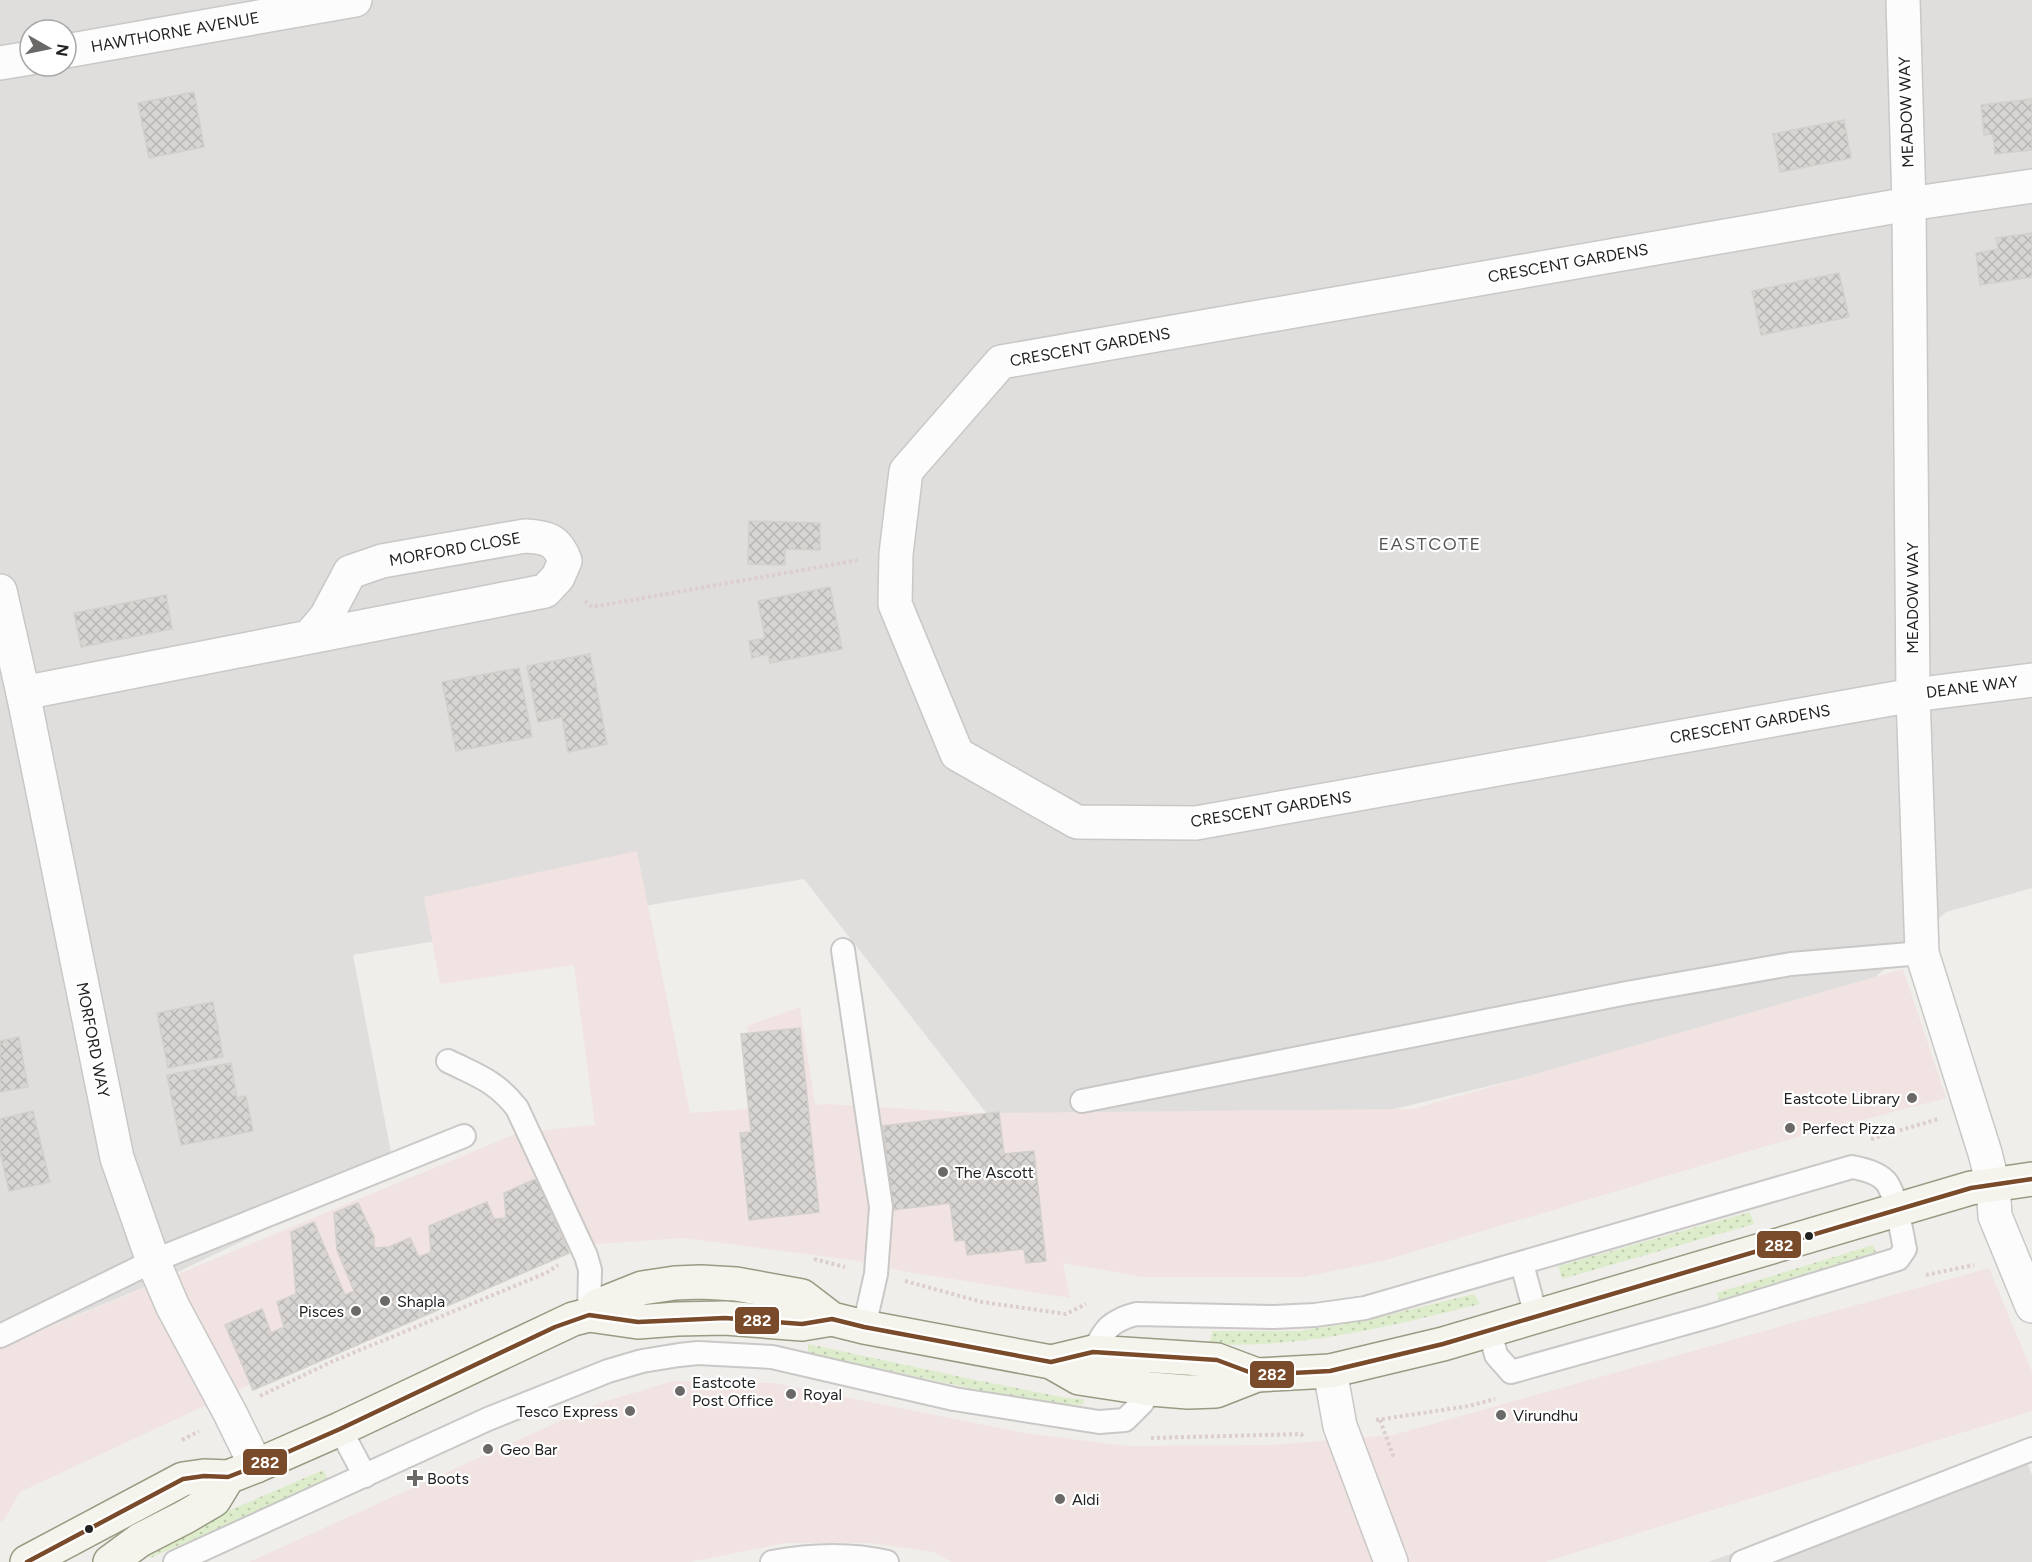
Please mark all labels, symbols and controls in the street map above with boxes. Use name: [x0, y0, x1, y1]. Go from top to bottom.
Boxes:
street label: HAWTHORNE AVENUE: [89, 8, 261, 56]
north arrow: [18, 18, 78, 78]
text: N: [52, 43, 73, 58]
street label: MEADOW WAY: [1895, 56, 1917, 168]
street label: CRESCENT GARDENS: [1486, 239, 1650, 286]
street label: CRESCENT GARDENS: [1008, 323, 1172, 370]
street label: MORFORD CLOSE: [388, 528, 522, 570]
district label: EASTCOTE: [1378, 533, 1482, 555]
street label: MEADOW WAY: [1903, 542, 1922, 654]
street label: DEANE WAY: [1925, 672, 2019, 702]
street label: CRESCENT GARDENS: [1668, 700, 1832, 747]
street label: CRESCENT GARDENS: [1189, 787, 1353, 831]
street label: MORFORD WAY: [72, 981, 114, 1100]
place label: Eastcote Library: [1783, 1089, 1901, 1108]
marker: Eastcote Library: [1905, 1091, 1919, 1105]
place label: Perfect Pizza: [1802, 1119, 1895, 1138]
marker: Perfect Pizza: [1783, 1121, 1797, 1135]
place label: The Ascott: [955, 1163, 1034, 1182]
marker: The Ascott: [936, 1165, 950, 1179]
line badge: 282: [1756, 1230, 1802, 1259]
unlabelled marker: [1803, 1230, 1815, 1242]
text: 282: [1765, 1236, 1793, 1255]
place label: Shapla: [397, 1292, 445, 1311]
marker: Shapla: [378, 1294, 392, 1308]
place label: Pisces: [299, 1302, 344, 1321]
marker: Pisces: [349, 1304, 363, 1318]
line badge: 282: [734, 1306, 780, 1335]
text: 282: [743, 1311, 771, 1330]
line badge: 282: [1249, 1360, 1295, 1389]
text: 282: [1258, 1365, 1286, 1384]
place label: Eastcote Post Office: [692, 1373, 773, 1410]
marker: Eastcote Post Office: [673, 1384, 687, 1398]
place label: Royal: [803, 1385, 842, 1404]
marker: Royal: [784, 1387, 798, 1401]
place label: Tesco Express: [516, 1402, 618, 1421]
marker: Tesco Express: [623, 1404, 637, 1418]
place label: Virundhu: [1513, 1406, 1578, 1425]
marker: Virundhu: [1494, 1408, 1508, 1422]
place label: Geo Bar: [500, 1440, 558, 1459]
marker: Geo Bar: [481, 1442, 495, 1456]
line badge: 282: [242, 1448, 288, 1476]
text: 282: [251, 1453, 279, 1472]
place label: Boots: [427, 1469, 469, 1488]
marker: Boots: [408, 1471, 422, 1485]
place label: Aldi: [1072, 1490, 1099, 1509]
marker: Aldi: [1053, 1492, 1067, 1506]
unlabelled marker: [83, 1523, 95, 1535]

